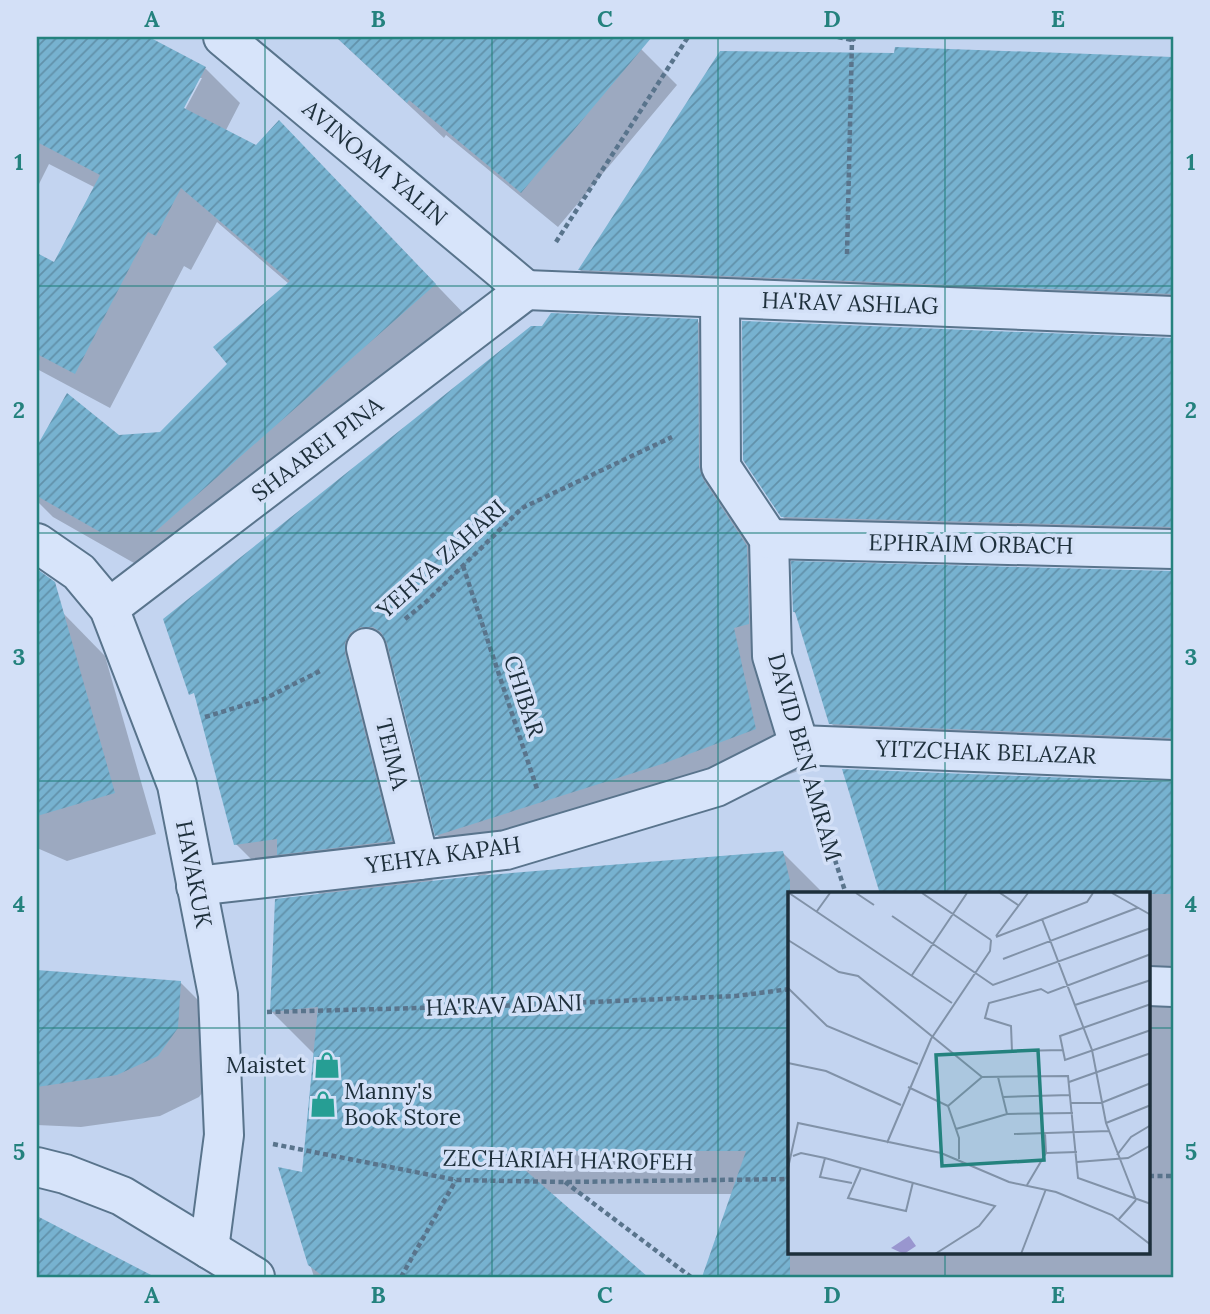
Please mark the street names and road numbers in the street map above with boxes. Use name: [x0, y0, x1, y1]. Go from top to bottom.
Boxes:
street label: AVINOAM YALIN: [296, 93, 454, 232]
street label: HA'RAV ASHLAG: [761, 285, 939, 320]
street label: SHAAREI PINA: [245, 389, 389, 507]
street label: YEHYA ZAHARI: [369, 493, 511, 625]
street label: EPHRAIM ORBACH: [868, 527, 1074, 560]
street label: DAVID BEN AMRAM: [762, 650, 849, 864]
street label: CHIBAR: [498, 651, 551, 741]
street label: TEIMA: [370, 715, 415, 793]
street label: YITZCHAK BELAZAR: [874, 733, 1097, 770]
street label: HAVAKUK: [170, 818, 219, 930]
street label: YEHYA KAPAH: [362, 829, 523, 880]
street label: HA'RAV ADANI: [425, 987, 583, 1022]
street label: ZECHARIAH HA'ROFEH: [442, 1143, 694, 1176]

